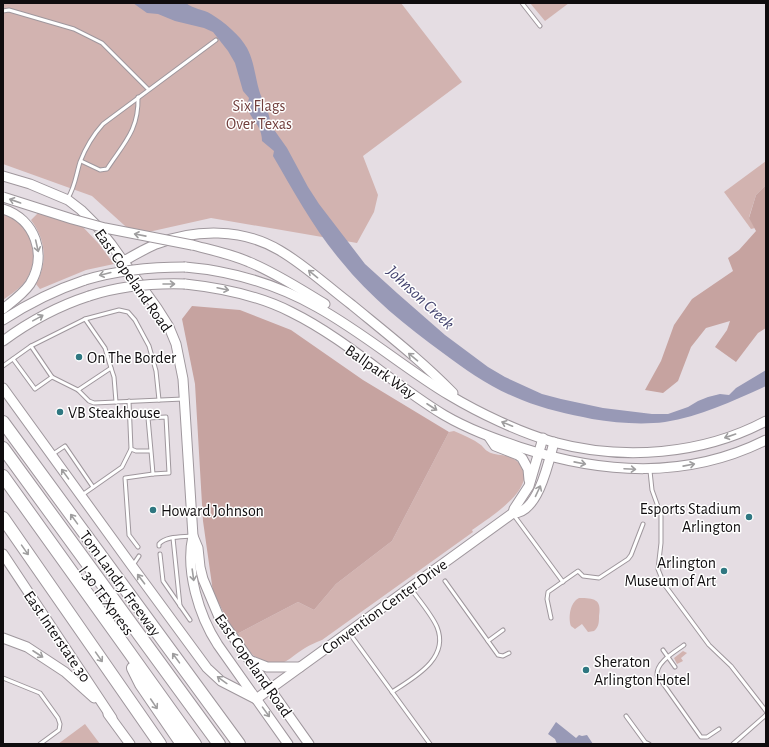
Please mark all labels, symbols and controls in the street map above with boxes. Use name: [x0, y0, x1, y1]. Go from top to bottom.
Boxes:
park label: Six Flags Over Texas: [226, 98, 292, 132]
one-way arrow: [8, 197, 21, 204]
street label: East Copeland Road: [92, 226, 175, 335]
one-way arrow: [134, 231, 147, 239]
one-way arrow: [33, 239, 41, 252]
water label: Johnson Creek: [383, 262, 458, 333]
one-way arrow: [307, 270, 318, 279]
one-way arrow: [98, 271, 111, 279]
one-way arrow: [162, 280, 175, 288]
one-way arrow: [216, 285, 229, 293]
one-way arrow: [31, 314, 43, 322]
street label: Ballpark Way: [342, 342, 419, 403]
place label: On The Border: [87, 350, 177, 366]
marker: On The Border: [74, 352, 84, 362]
one-way arrow: [408, 352, 419, 361]
one-way arrow: [426, 403, 437, 411]
place label: VB Steakhouse: [68, 405, 160, 421]
marker: VB Steakhouse: [55, 407, 65, 417]
one-way arrow: [501, 419, 513, 427]
one-way arrow: [725, 433, 737, 441]
one-way arrow: [573, 460, 586, 468]
one-way arrow: [682, 461, 695, 469]
one-way arrow: [623, 465, 636, 473]
one-way arrow: [61, 469, 69, 480]
one-way arrow: [535, 485, 542, 497]
place label: Esports Stadium Arlington: [640, 501, 741, 535]
place label: Howard Johnson: [161, 503, 264, 519]
marker: Howard Johnson: [148, 505, 158, 515]
marker: Esports Stadium Arlington: [744, 512, 754, 522]
one-way arrow: [70, 514, 78, 525]
street label: Tom Landry Freeway: [76, 528, 164, 640]
one-way arrow: [21, 544, 29, 555]
place label: Arlington Museum of Art: [624, 555, 716, 589]
street label: Convention Center Drive: [319, 556, 450, 657]
street label: I 30 TEXpress: [76, 563, 137, 638]
marker: Arlington Museum of Art: [719, 566, 729, 576]
one-way arrow: [189, 568, 197, 581]
one-way arrow: [137, 574, 145, 585]
street label: East Interstate 30: [21, 588, 94, 685]
street label: East Copeland Road: [212, 611, 295, 720]
one-way arrow: [32, 650, 43, 658]
one-way arrow: [95, 651, 103, 662]
one-way arrow: [171, 652, 180, 663]
place label: Sheraton Arlington Hotel: [594, 654, 690, 688]
marker: Sheraton Arlington Hotel: [581, 665, 591, 675]
one-way arrow: [217, 676, 228, 685]
one-way arrow: [151, 698, 159, 710]
one-way arrow: [262, 707, 270, 718]

